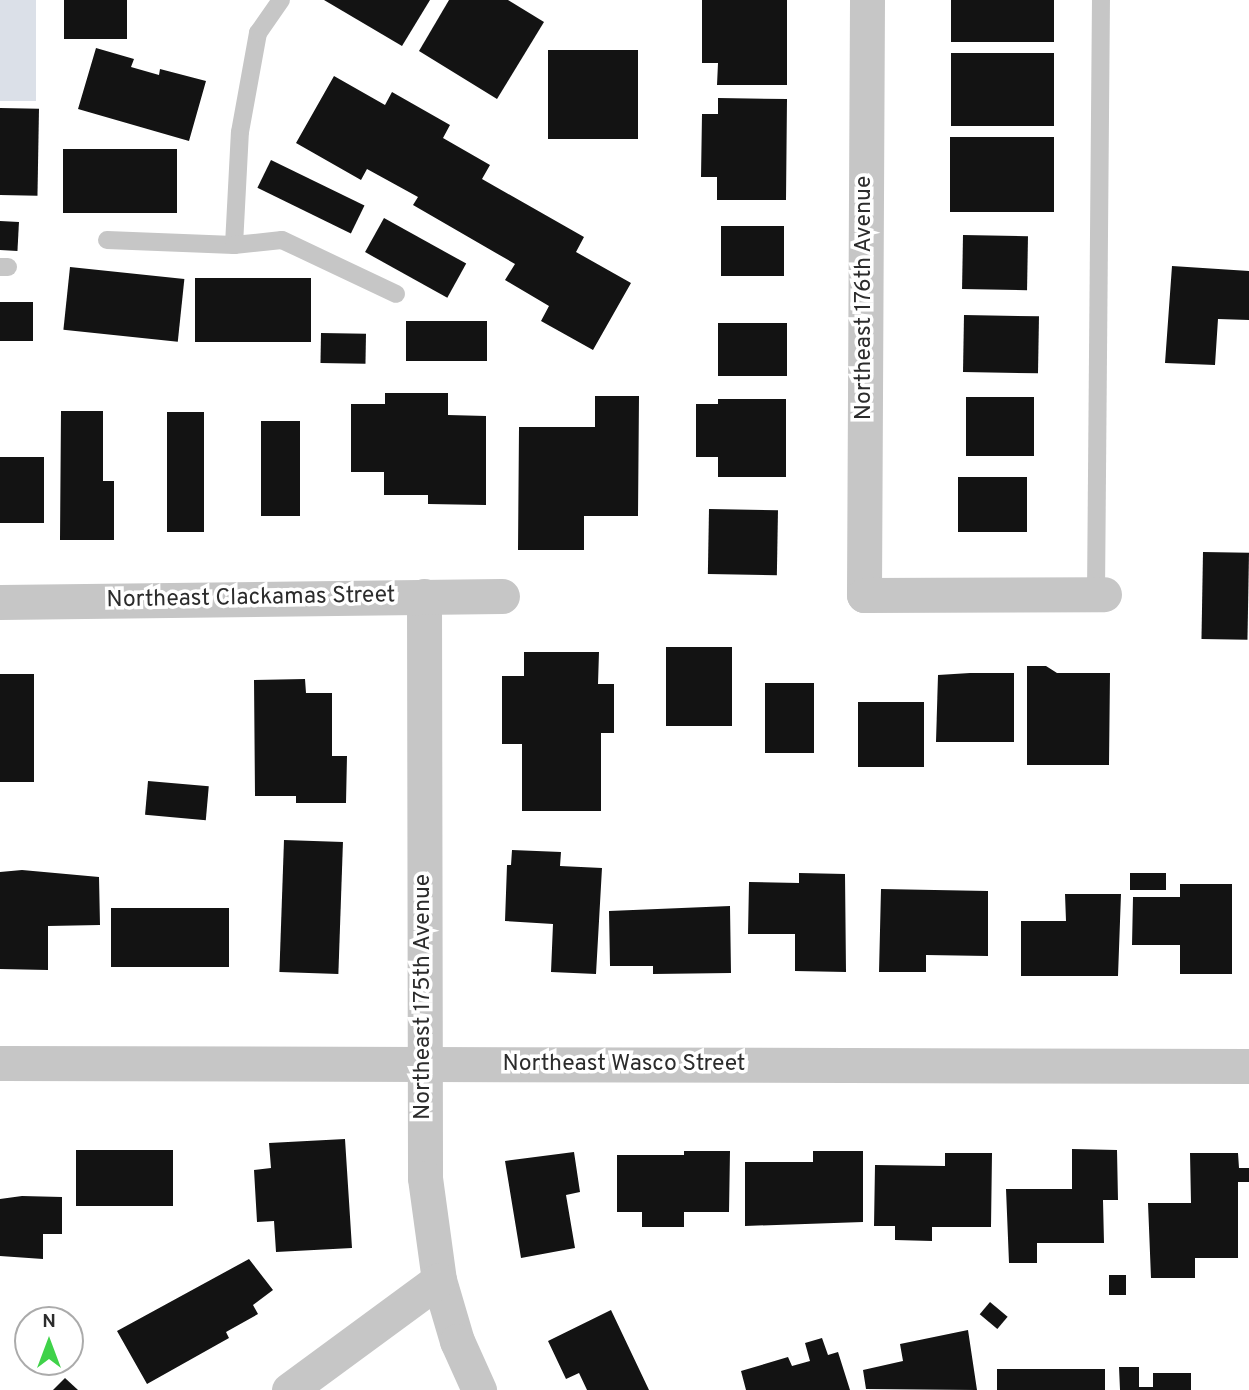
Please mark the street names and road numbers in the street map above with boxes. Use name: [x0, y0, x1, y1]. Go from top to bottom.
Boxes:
street label: Northeast 176th Avenue: [851, 175, 879, 421]
street label: Northeast Clackamas Street: [106, 583, 396, 615]
street label: Northeast 175th Avenue: [410, 873, 438, 1121]
street label: Northeast Wasco Street: [502, 1051, 746, 1079]

